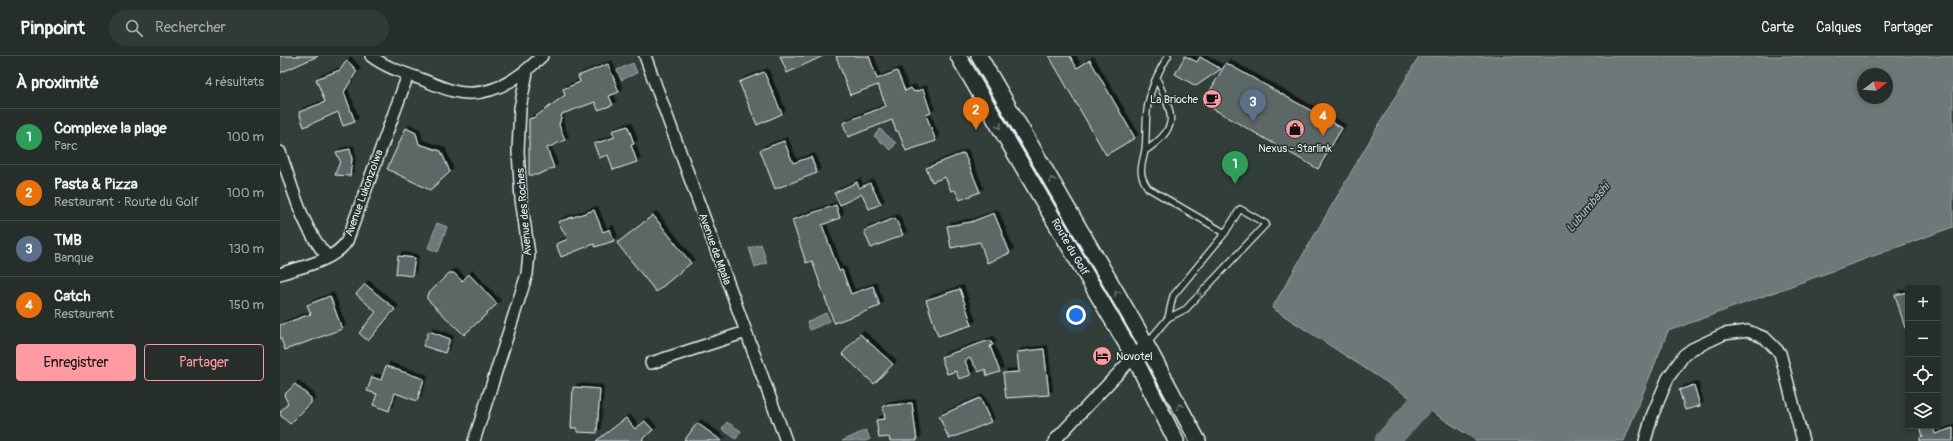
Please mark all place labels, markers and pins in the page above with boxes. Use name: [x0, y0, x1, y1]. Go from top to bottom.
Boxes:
cafe icon: La Brioche: [1201, 88, 1223, 110]
pin: 3: [1240, 89, 1266, 122]
place label: La Brioche: [1150, 93, 1199, 106]
pin: 2: [963, 97, 989, 130]
pin: 4: [1310, 103, 1336, 136]
shop icon: Nexus - Starlink: [1284, 118, 1306, 140]
place label: Nexus - Starlink: [1258, 142, 1332, 155]
pin: 1: [1222, 151, 1248, 184]
hotel icon: Novotel: [1091, 345, 1113, 367]
place label: Novotel: [1116, 350, 1153, 363]

